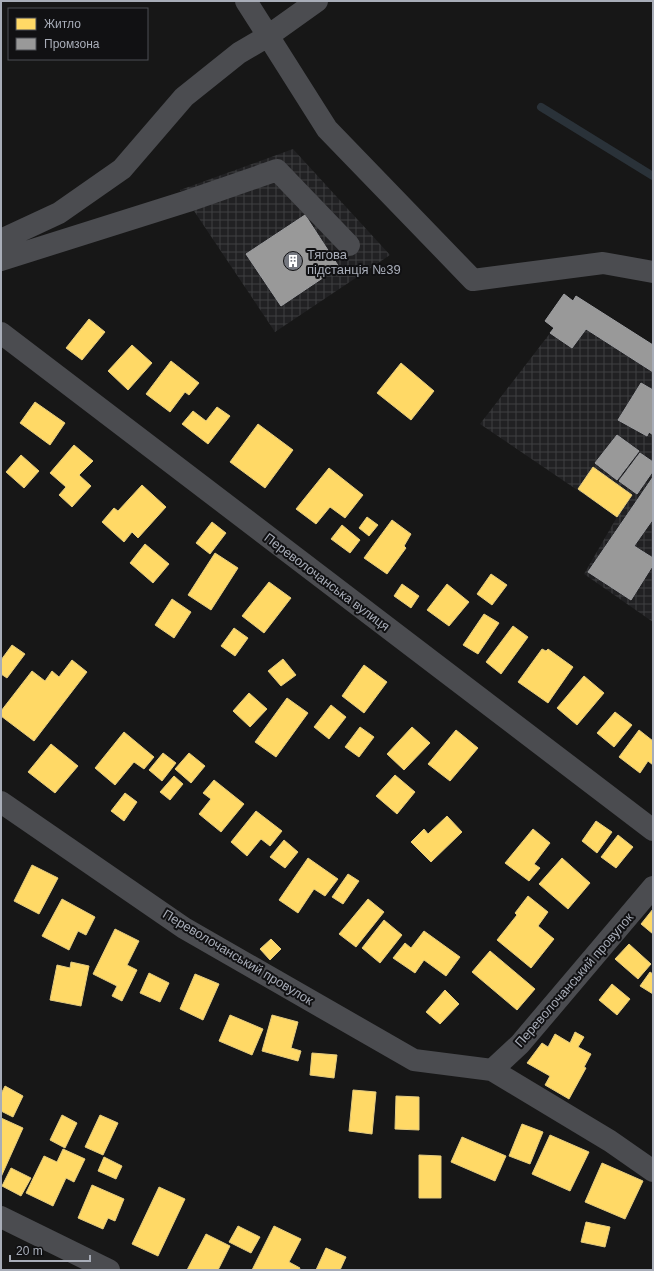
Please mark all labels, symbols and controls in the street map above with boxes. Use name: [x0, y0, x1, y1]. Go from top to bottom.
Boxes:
legend: [8, 8, 148, 60]
text: Житло: [44, 17, 81, 31]
text: Промзона: [44, 37, 100, 51]
place label: Тягова пiдстанцiя №39: [307, 247, 401, 277]
building icon: Тягова пiдстанцiя №39: [282, 250, 304, 272]
street label: Переволочанська вулиця: [261, 530, 393, 634]
street label: Переволочанський провулок: [160, 906, 316, 1008]
street label: Переволочанський провулок: [512, 910, 637, 1050]
scale bar: [10, 1237, 90, 1263]
text: 20 m: [16, 1244, 43, 1258]

